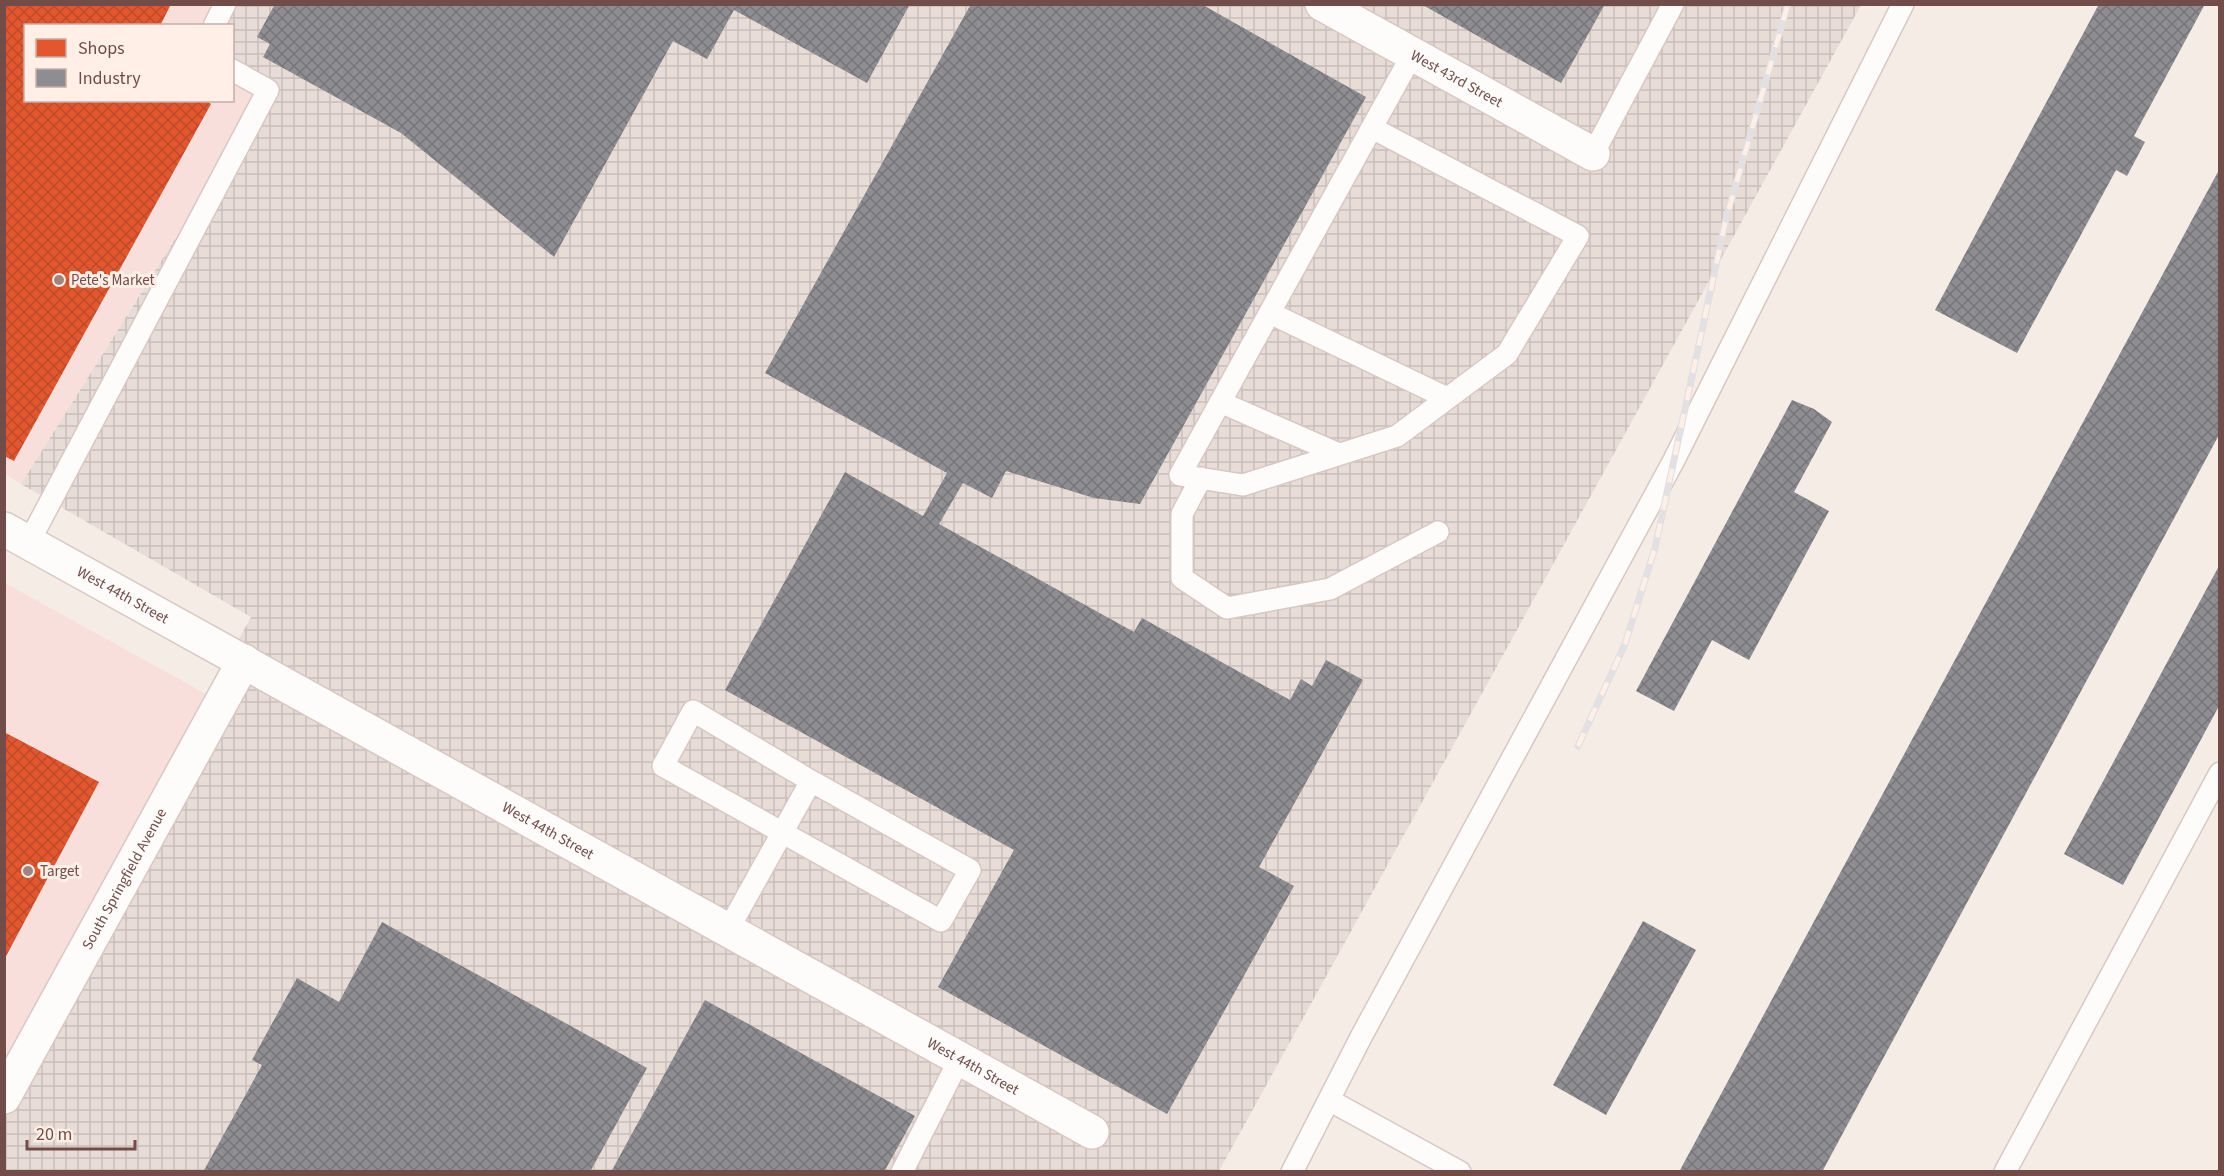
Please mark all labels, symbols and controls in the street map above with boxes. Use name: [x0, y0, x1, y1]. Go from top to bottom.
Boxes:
legend: [24, 24, 234, 102]
text: Shops: [78, 36, 125, 61]
street label: West 43rd Street: [1407, 45, 1506, 113]
text: Industry: [78, 66, 141, 91]
place label: Pete's Market: [71, 270, 155, 291]
marker: Pete's Market: [52, 273, 66, 287]
street label: West 44th Street: [73, 561, 172, 629]
street label: West 44th Street: [498, 797, 598, 865]
street label: South Springfield Avenue: [77, 805, 172, 954]
place label: Target: [40, 861, 79, 882]
marker: Target: [21, 864, 35, 878]
street label: West 44th Street: [923, 1033, 1023, 1100]
scale bar: [27, 1113, 135, 1151]
text: 20 m: [36, 1122, 72, 1147]

